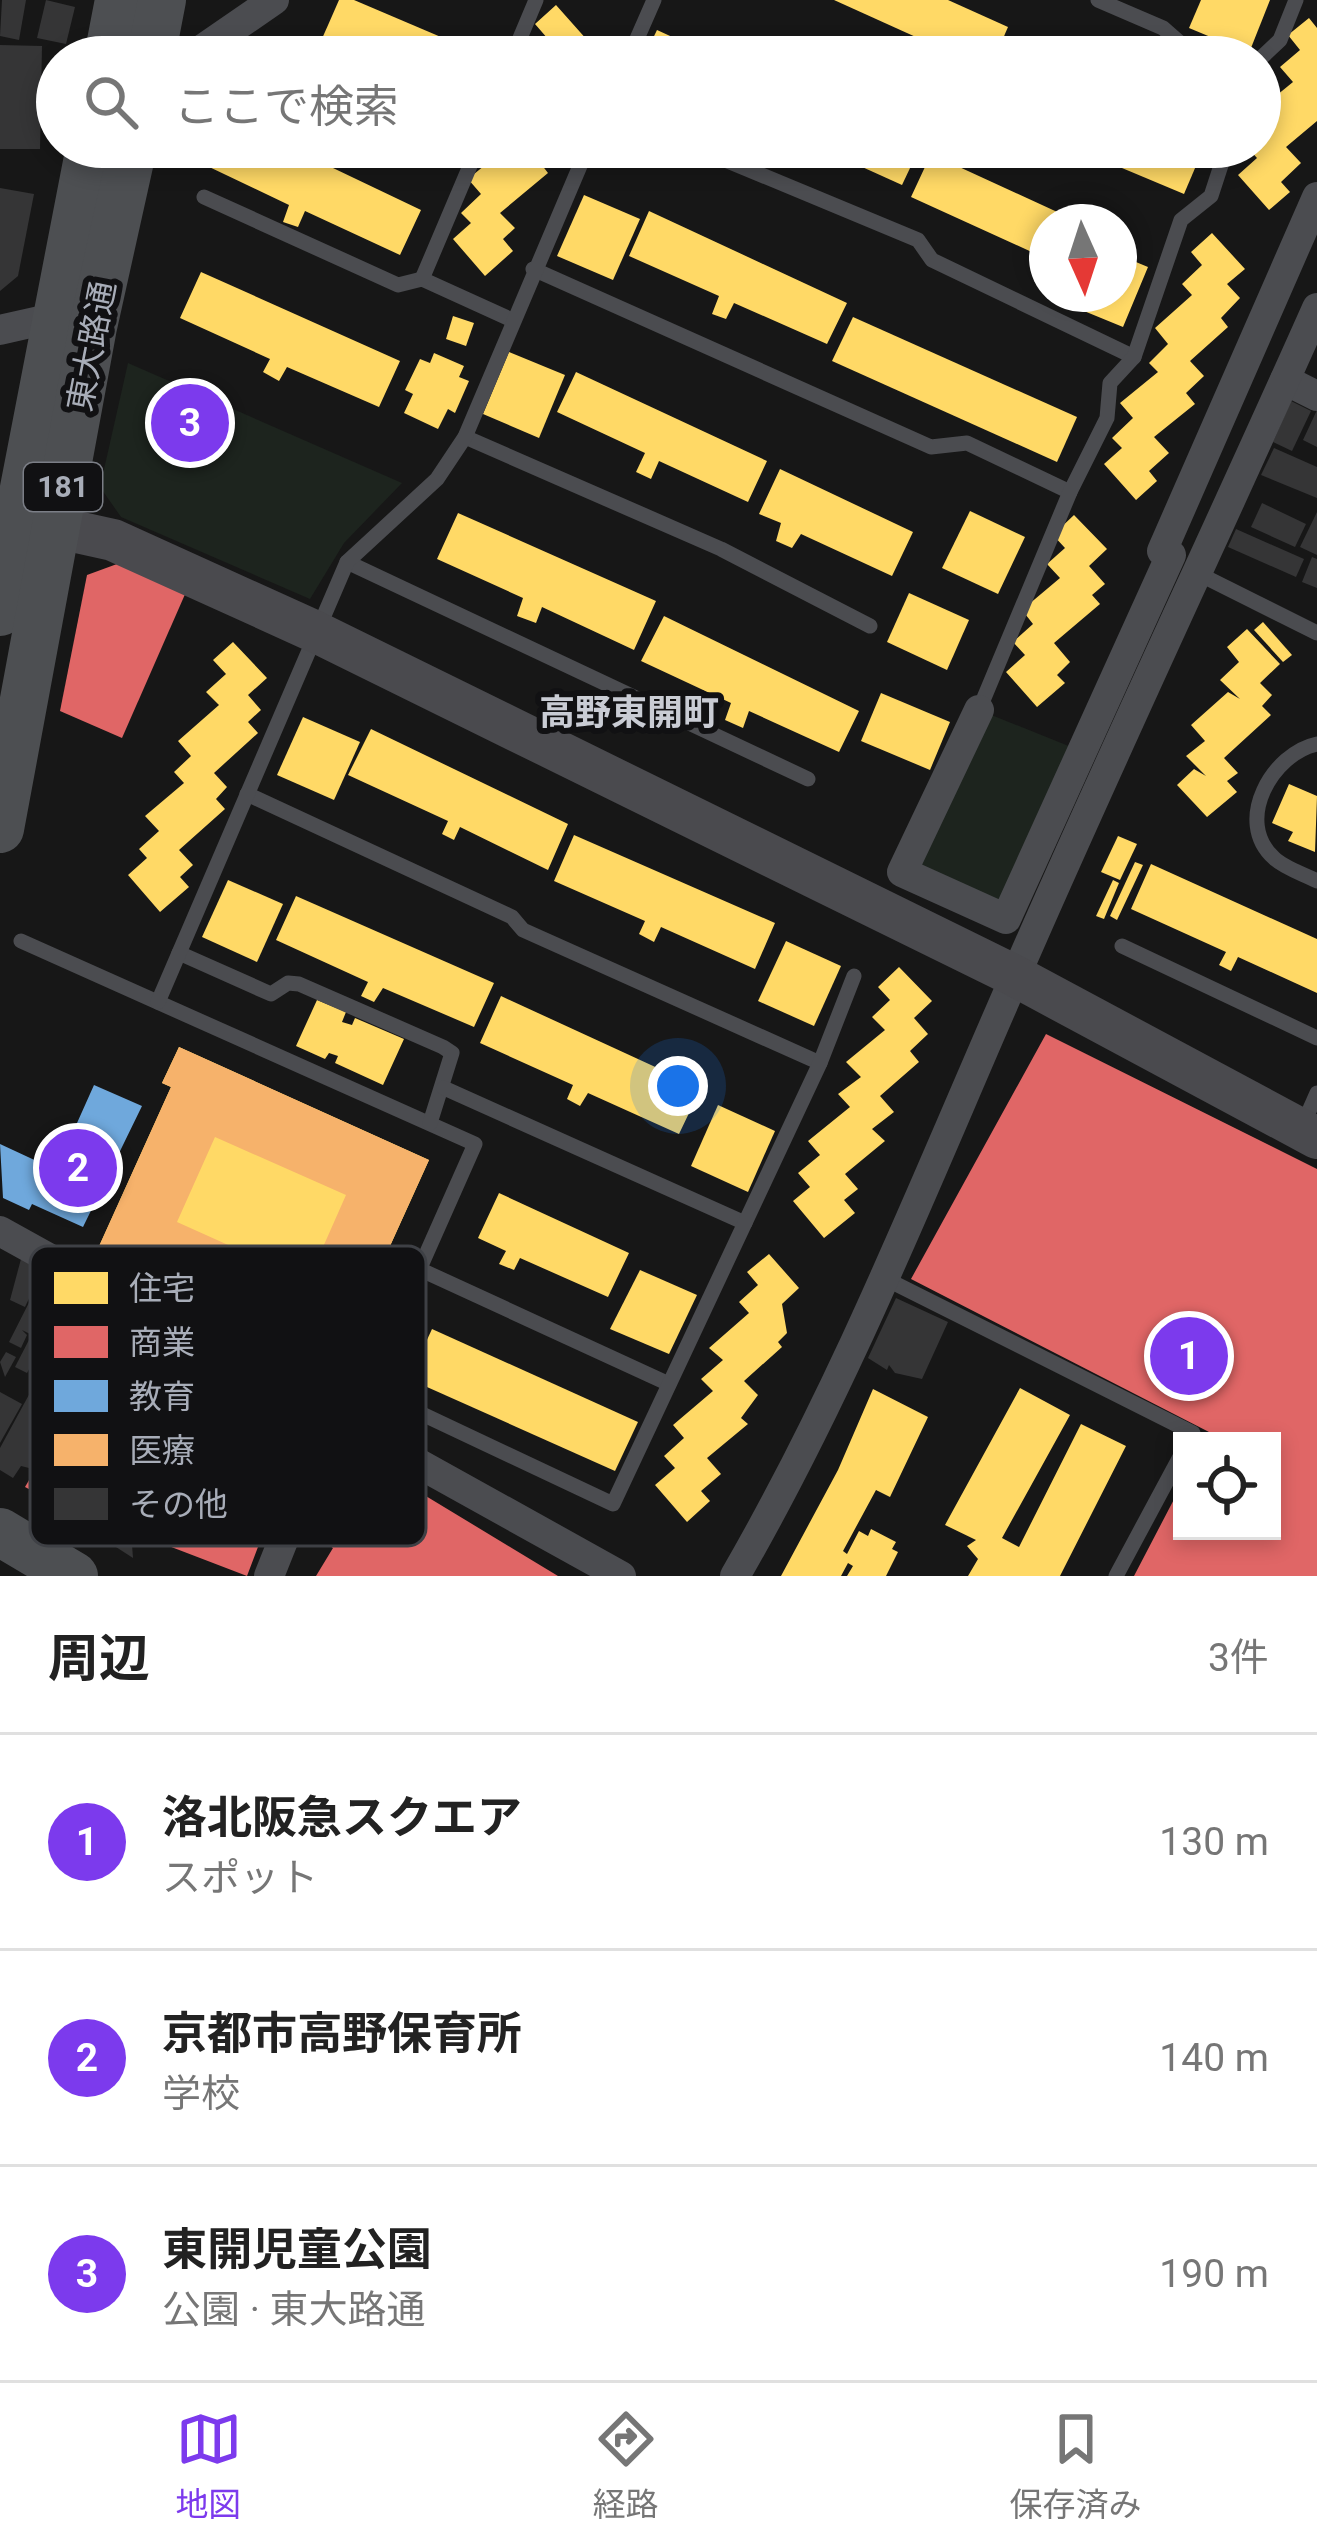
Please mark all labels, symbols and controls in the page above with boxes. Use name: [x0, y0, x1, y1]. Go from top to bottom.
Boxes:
search box: [36, 36, 1281, 168]
icon: search: [78, 69, 144, 135]
text: ここで検索: [174, 80, 399, 133]
north arrow: [1029, 204, 1137, 312]
street label: 東大路通: [60, 278, 123, 415]
pin: 3: [151, 378, 229, 468]
road number: 181: [24, 463, 102, 511]
district label: 高野東開町: [539, 692, 719, 734]
your location: [648, 1056, 708, 1116]
pin: 2: [39, 1123, 117, 1213]
legend: [30, 1246, 426, 1546]
text: 住宅: [129, 1269, 195, 1308]
pin: 1: [1150, 1311, 1228, 1401]
text: 商業: [129, 1323, 195, 1362]
text: 教育: [129, 1377, 195, 1416]
text: 医療: [129, 1431, 195, 1470]
map controls: [1173, 1432, 1281, 1540]
button: locate: [1173, 1432, 1281, 1540]
text: その他: [129, 1485, 228, 1524]
text: 周辺: [48, 1629, 150, 1688]
text: 3件: [1208, 1635, 1269, 1681]
text: 洛北阪急スクエア: [162, 1791, 522, 1844]
text: 1: [76, 1819, 98, 1865]
text: 130 m: [1159, 1819, 1269, 1865]
text: スポット: [162, 1855, 318, 1901]
text: 京都市高野保育所: [162, 2007, 522, 2060]
text: 2: [76, 2035, 98, 2081]
text: 140 m: [1159, 2035, 1269, 2081]
text: 学校: [162, 2071, 240, 2117]
text: 東開児童公園: [162, 2223, 432, 2276]
text: 3: [76, 2251, 98, 2297]
text: 190 m: [1159, 2251, 1269, 2297]
text: 公園 · 東大路通: [162, 2287, 426, 2333]
tab: 地図: [176, 2406, 242, 2526]
tab: 経路: [593, 2406, 659, 2526]
tab: 保存済み: [1010, 2406, 1142, 2526]

